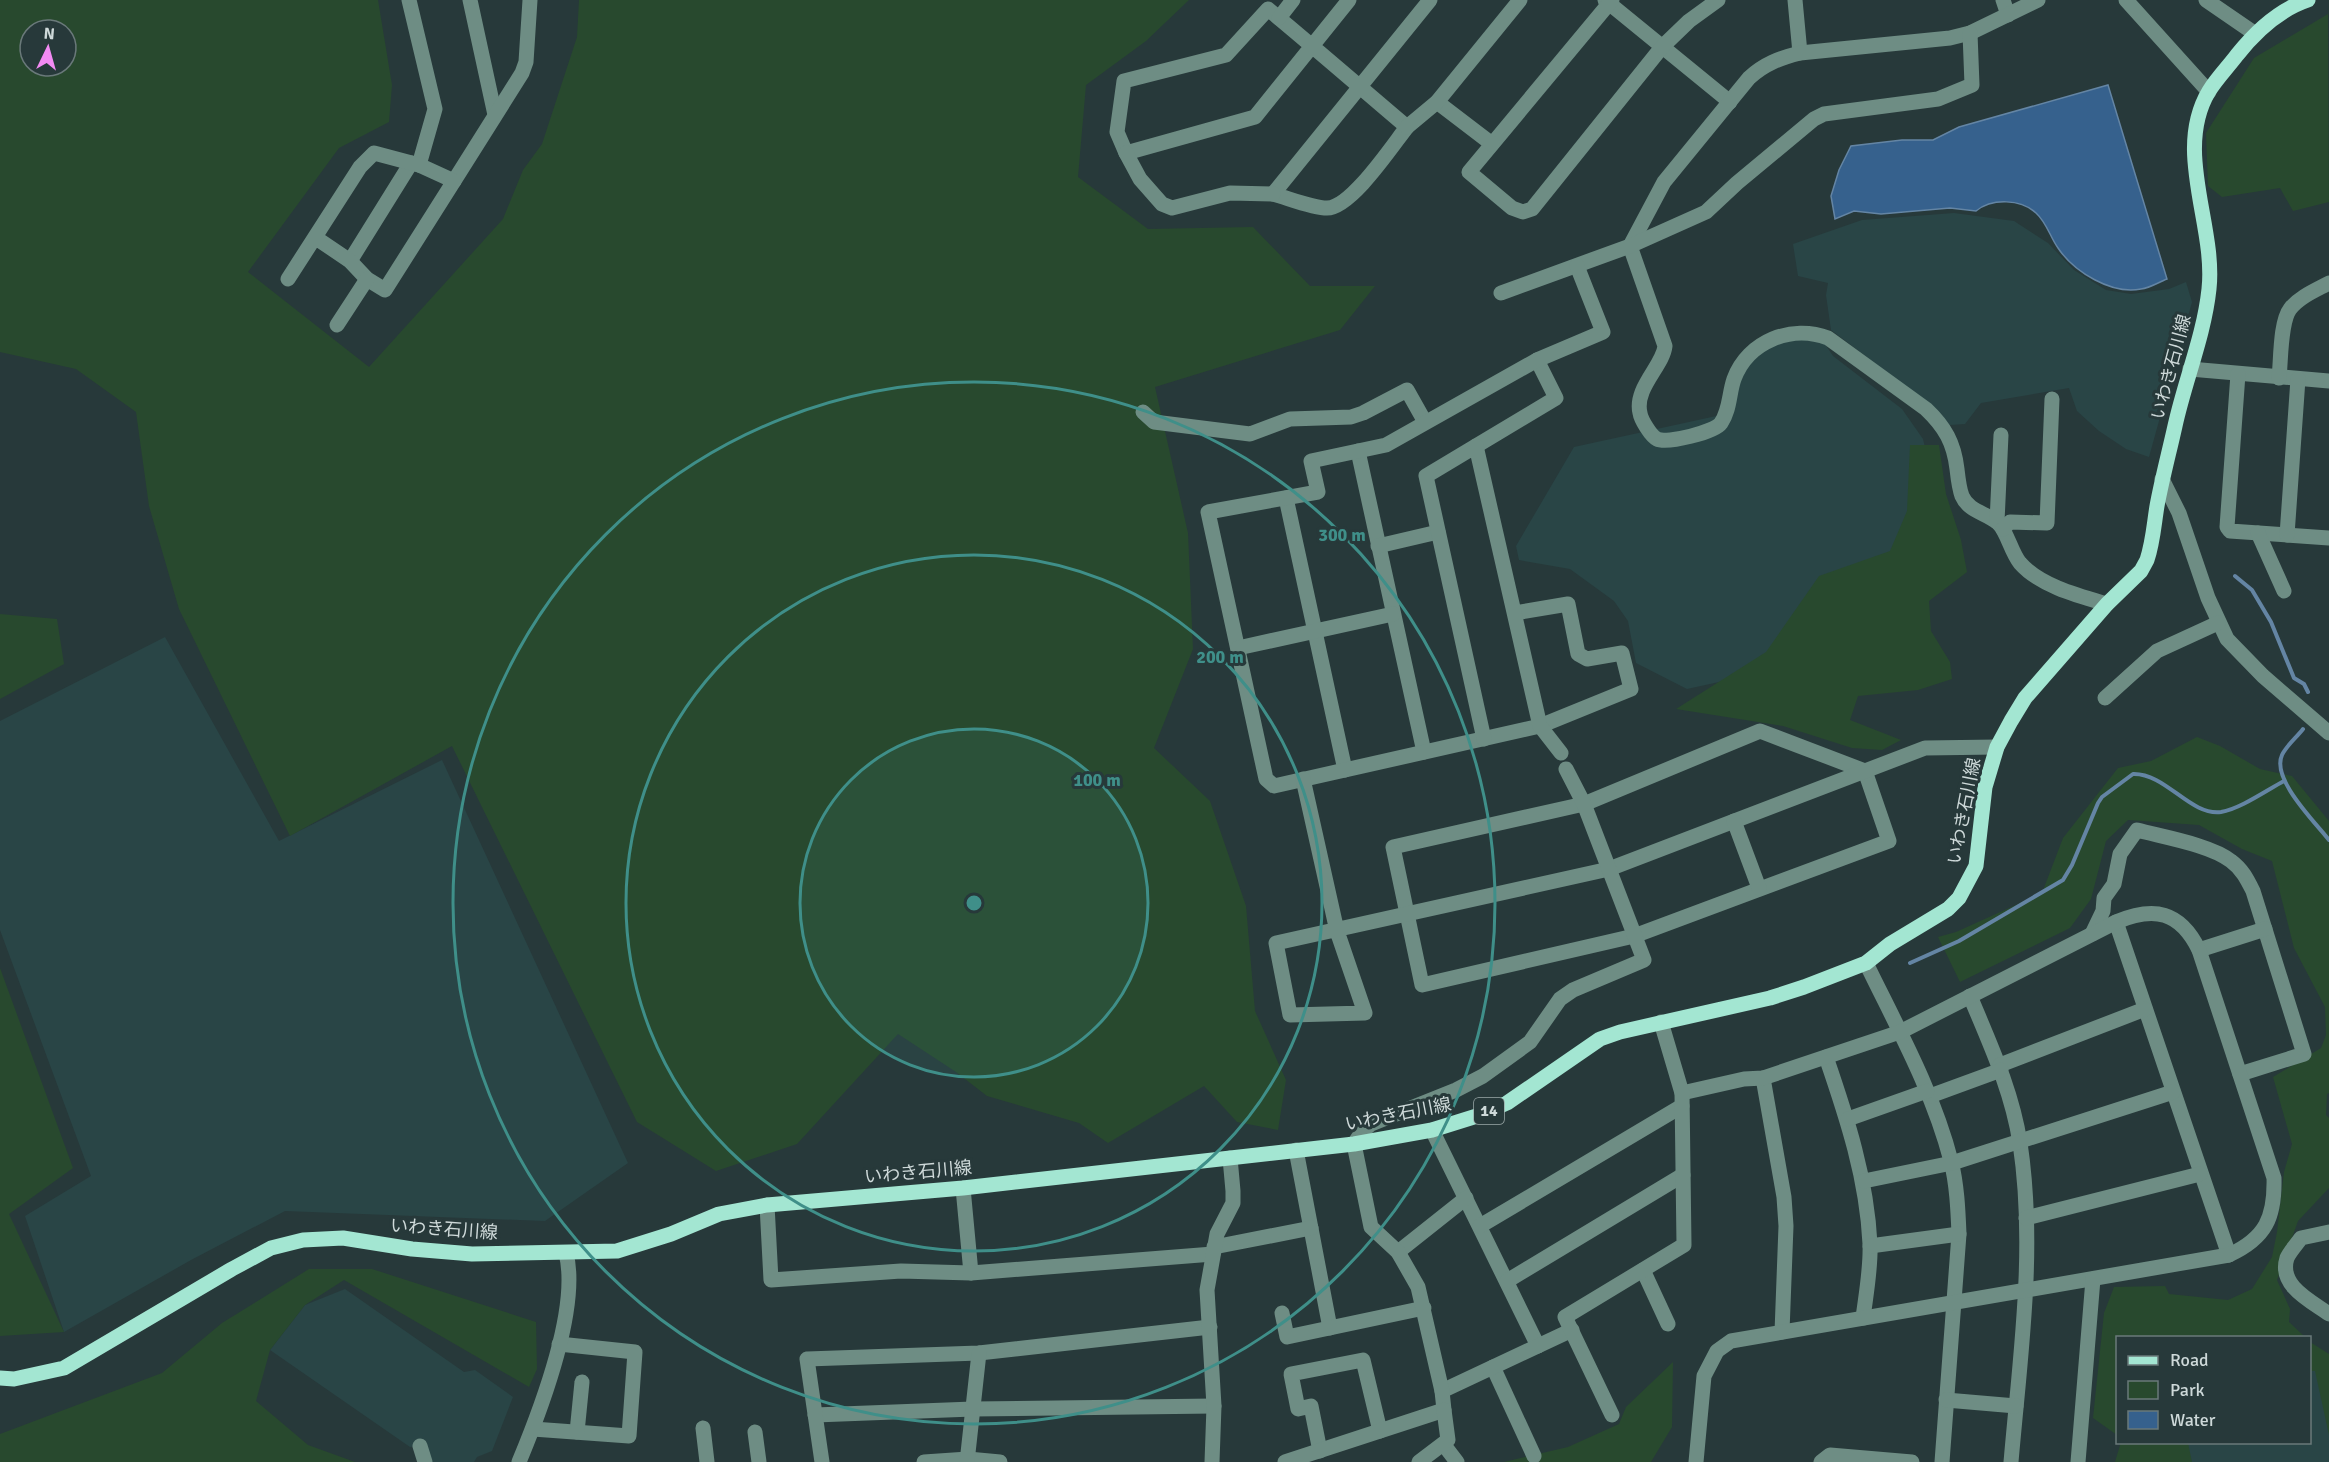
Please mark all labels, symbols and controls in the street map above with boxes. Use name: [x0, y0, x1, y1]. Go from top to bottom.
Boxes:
north arrow: [18, 18, 78, 78]
text: N: [43, 24, 56, 45]
street label: いわき石川線: [2146, 312, 2196, 422]
text: 300 m: [1318, 524, 1366, 546]
text: 200 m: [1196, 646, 1244, 668]
street label: いわき石川線: [1943, 756, 1985, 866]
text: 100 m: [1073, 769, 1121, 791]
centre of rings: [964, 893, 984, 913]
street label: いわき石川線: [1343, 1093, 1453, 1135]
road number: 14: [1474, 1098, 1504, 1124]
street label: いわき石川線: [863, 1156, 973, 1188]
street label: いわき石川線: [389, 1214, 499, 1244]
legend: [2116, 1336, 2311, 1444]
text: Road: [2170, 1349, 2209, 1371]
text: Park: [2170, 1379, 2205, 1401]
text: Water: [2170, 1409, 2216, 1431]

